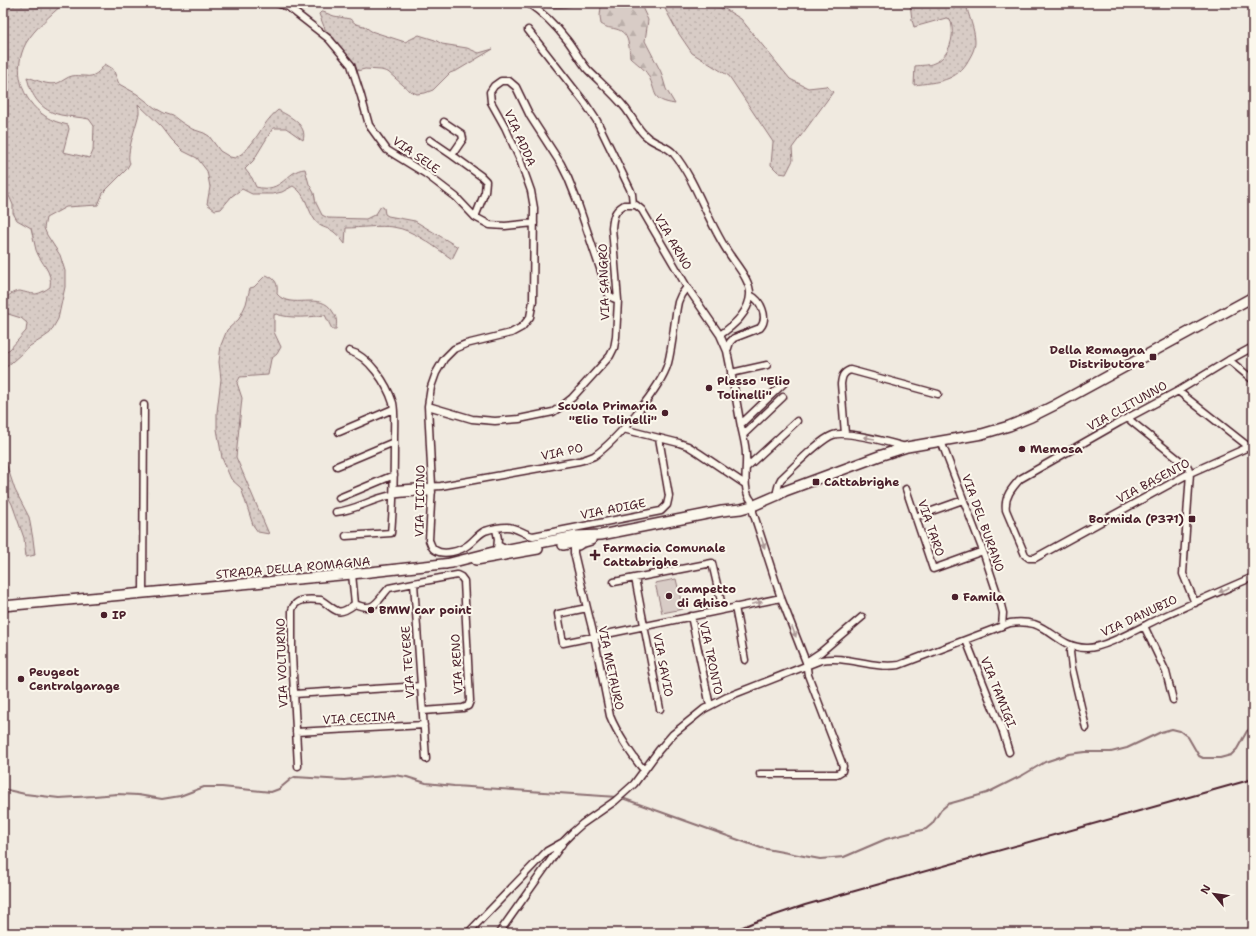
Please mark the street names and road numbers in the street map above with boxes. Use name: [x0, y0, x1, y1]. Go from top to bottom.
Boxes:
street label: VIA ADDA: [500, 107, 540, 169]
street label: VIA SELE: [389, 133, 443, 177]
street label: VIA ARNO: [651, 211, 695, 273]
street label: VIA SANGRO: [595, 243, 613, 321]
street label: VIA CLITUNNO: [1084, 377, 1170, 435]
street label: VIA PO: [540, 440, 584, 464]
street label: VIA BASENTO: [1114, 455, 1192, 507]
street label: VIA TICINO: [411, 465, 429, 537]
street label: VIA DEL BURANO: [958, 472, 1008, 574]
street label: VIA ADIGE: [579, 495, 647, 523]
street label: VIA TARO: [914, 498, 948, 558]
street label: STRADA DELLA ROMAGNA: [215, 553, 371, 583]
street label: VIA DANUBIO: [1098, 591, 1180, 641]
street label: VIA VOLTURNO: [272, 618, 292, 708]
street label: VIA TRONTO: [695, 620, 727, 696]
street label: VIA METAURO: [594, 624, 628, 712]
street label: VIA TEVERE: [397, 625, 419, 699]
street label: VIA SAVIO: [649, 632, 677, 698]
street label: VIA RENO: [447, 633, 467, 695]
street label: VIA TAMIGI: [976, 654, 1020, 730]
street label: VIA CECINA: [322, 708, 396, 728]

